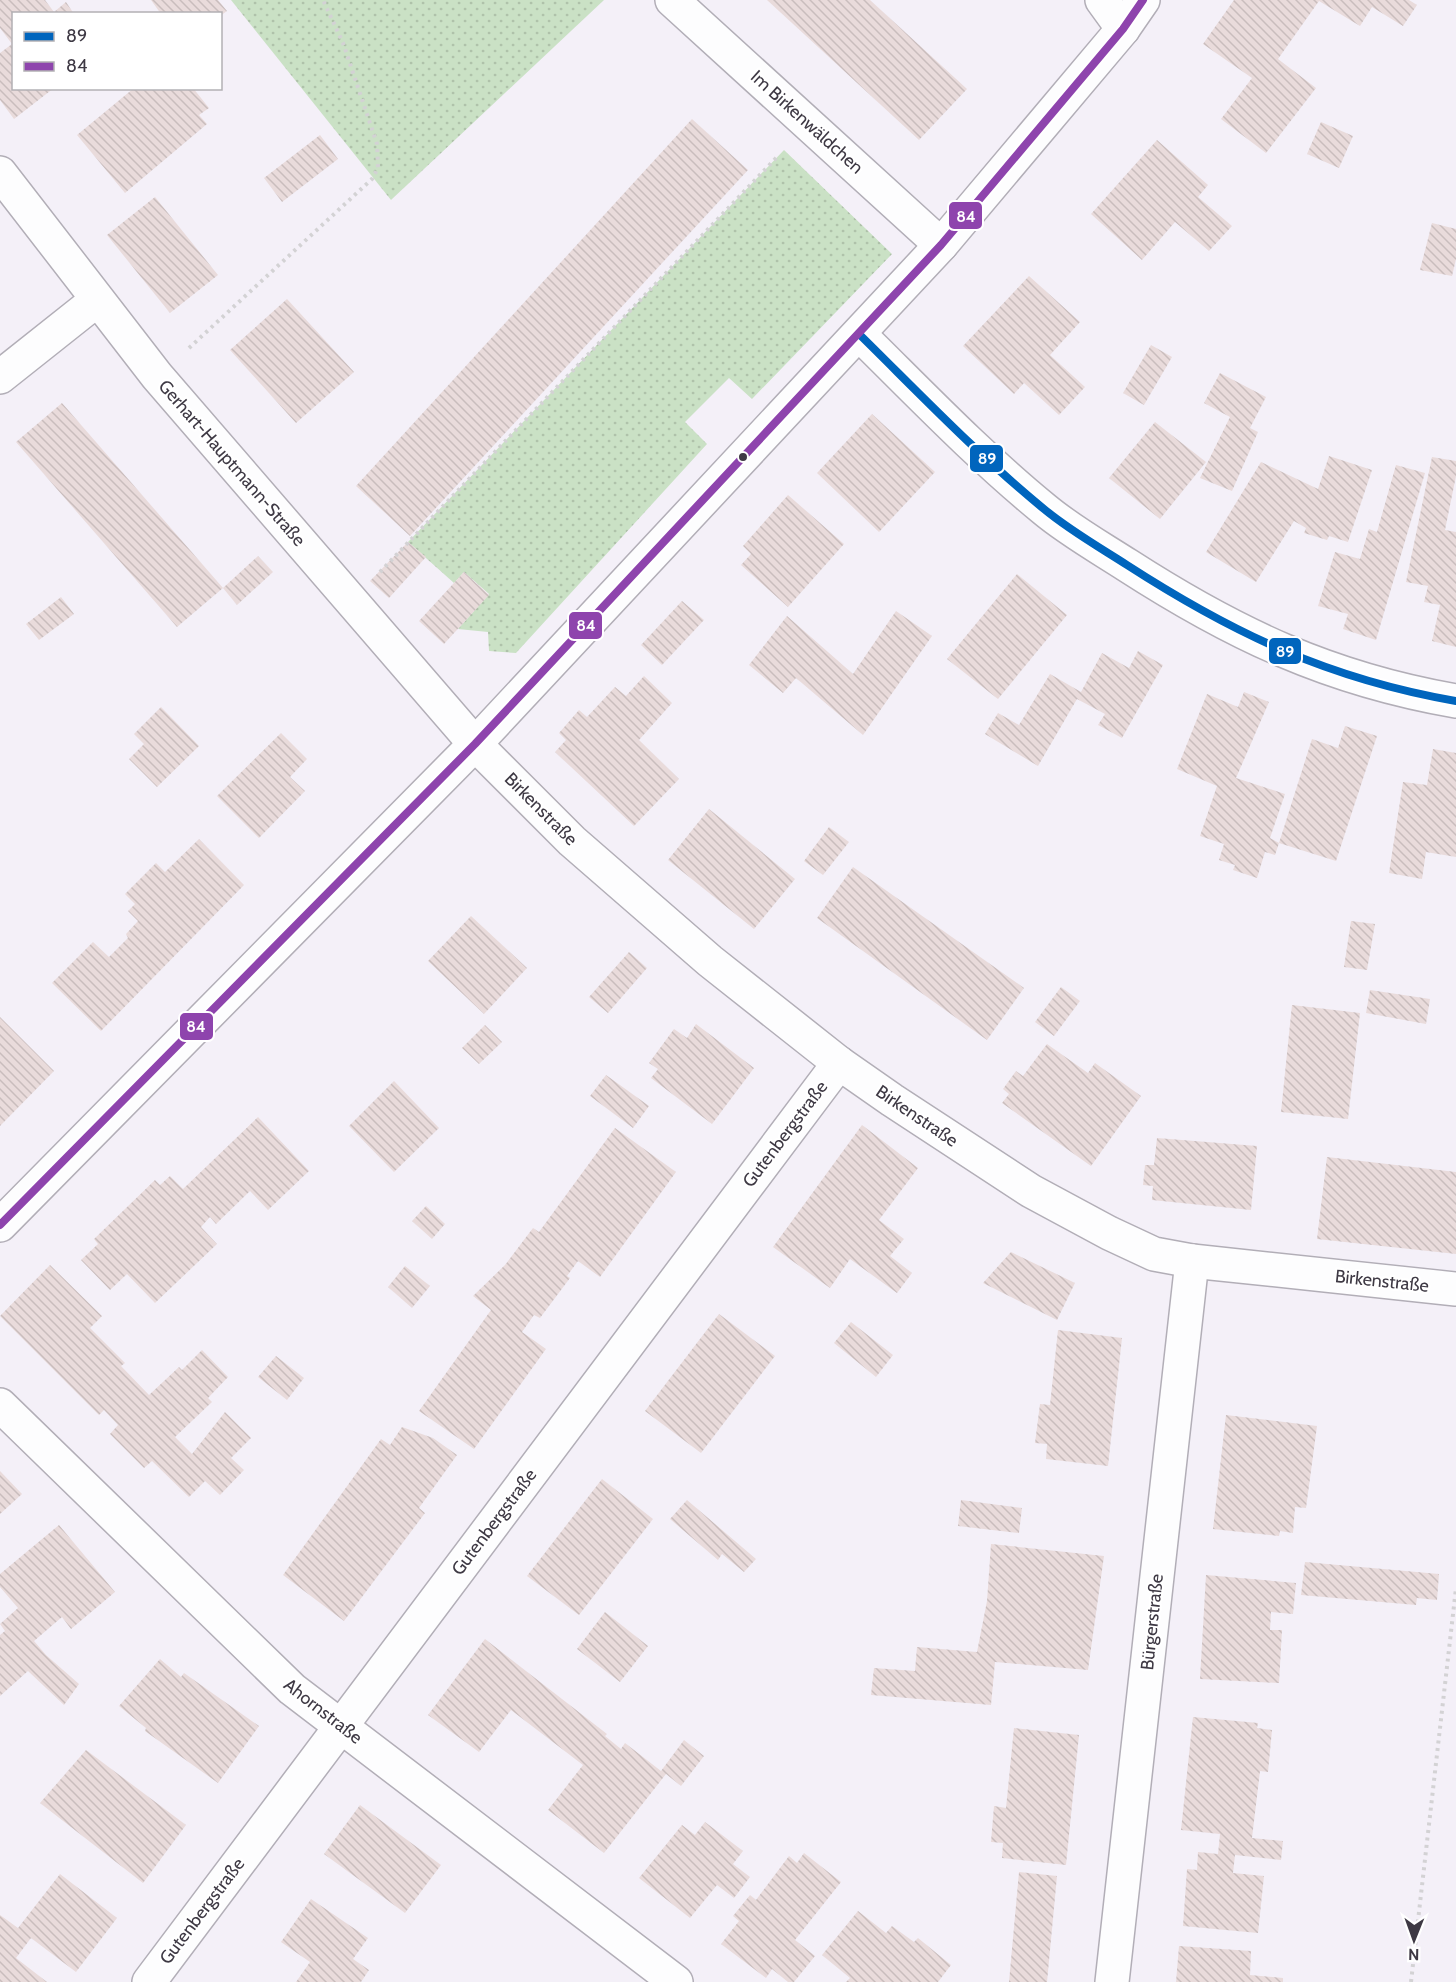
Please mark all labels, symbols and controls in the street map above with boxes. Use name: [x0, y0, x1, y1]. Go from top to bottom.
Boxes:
legend: [12, 12, 222, 90]
text: 89: [66, 25, 87, 47]
text: 84: [66, 55, 87, 77]
street label: Im Birkenwäldchen: [746, 66, 868, 178]
line badge: 84: [948, 201, 983, 230]
text: 84: [956, 207, 976, 226]
street label: Gerhart-Hauptmann-Straße: [154, 375, 310, 551]
line badge: 89: [969, 444, 1004, 473]
text: 89: [978, 449, 996, 468]
unlabelled marker: [737, 451, 749, 463]
line badge: 84: [568, 611, 603, 640]
text: 84: [576, 616, 596, 635]
line badge: 89: [1268, 637, 1302, 665]
text: 89: [1276, 642, 1294, 661]
street label: Birkenstraße: [500, 768, 582, 850]
line badge: 84: [179, 1012, 214, 1041]
text: 84: [186, 1017, 206, 1036]
street label: Gutenbergstraße: [738, 1076, 832, 1192]
street label: Birkenstraße: [872, 1081, 962, 1151]
street label: Birkenstraße: [1334, 1265, 1430, 1297]
street label: Gutenbergstraße: [447, 1464, 541, 1580]
street label: Bürgerstraße: [1136, 1573, 1168, 1671]
street label: Ahornstraße: [279, 1673, 367, 1749]
street label: Gutenbergstraße: [155, 1853, 249, 1969]
north arrow: [1384, 1910, 1444, 1970]
text: N: [1408, 1945, 1420, 1964]

